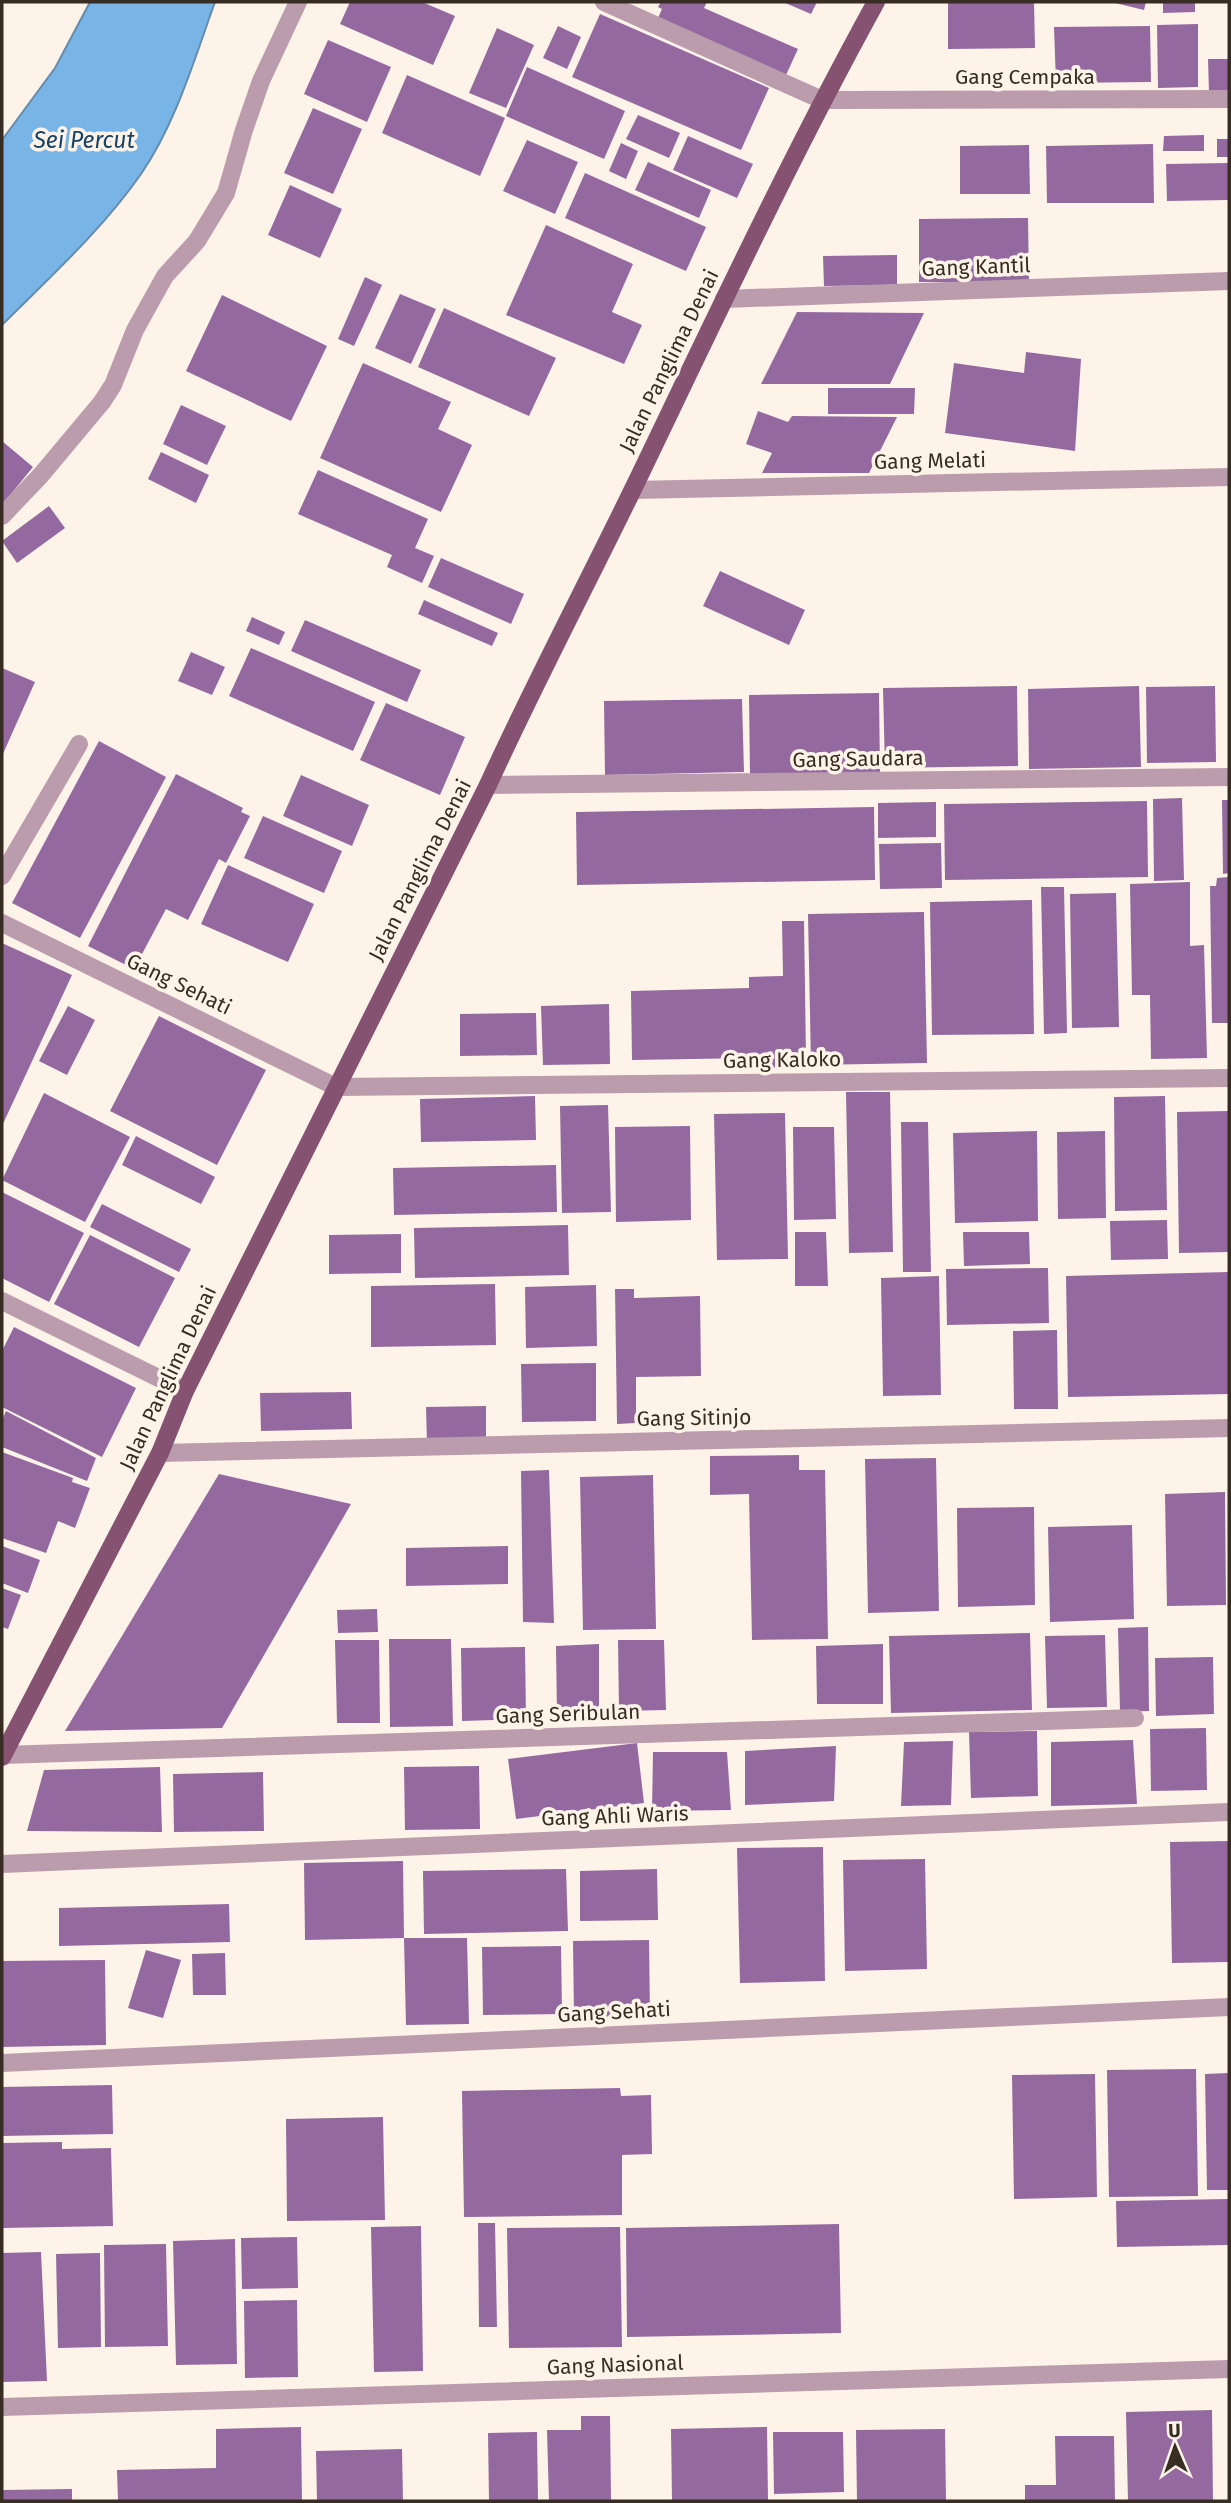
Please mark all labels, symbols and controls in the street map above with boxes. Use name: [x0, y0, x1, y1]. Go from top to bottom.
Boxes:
street label: Gang Cempaka: [955, 64, 1095, 90]
water label: Sei Percut: [32, 126, 135, 154]
street label: Gang Kantil: [921, 252, 1031, 282]
street label: Jalan Panglima Denai: [613, 265, 725, 457]
street label: Gang Melati: [874, 447, 986, 475]
street label: Gang Saudara: [792, 745, 924, 773]
street label: Jalan Panglima Denai: [363, 775, 477, 965]
street label: Gang Sehati: [122, 947, 236, 1021]
street label: Gang Kaloko: [723, 1046, 841, 1074]
street label: Jalan Panglima Denai: [114, 1282, 222, 1474]
street label: Gang Sitinjo: [636, 1404, 752, 1432]
street label: Gang Seribulan: [495, 1698, 641, 1730]
street label: Gang Ahli Waris: [541, 1800, 689, 1832]
street label: Gang Sehati: [557, 1996, 671, 2028]
street label: Gang Nasional: [546, 2350, 684, 2380]
north arrow: [1140, 2412, 1210, 2482]
text: U: [1168, 2419, 1181, 2442]

